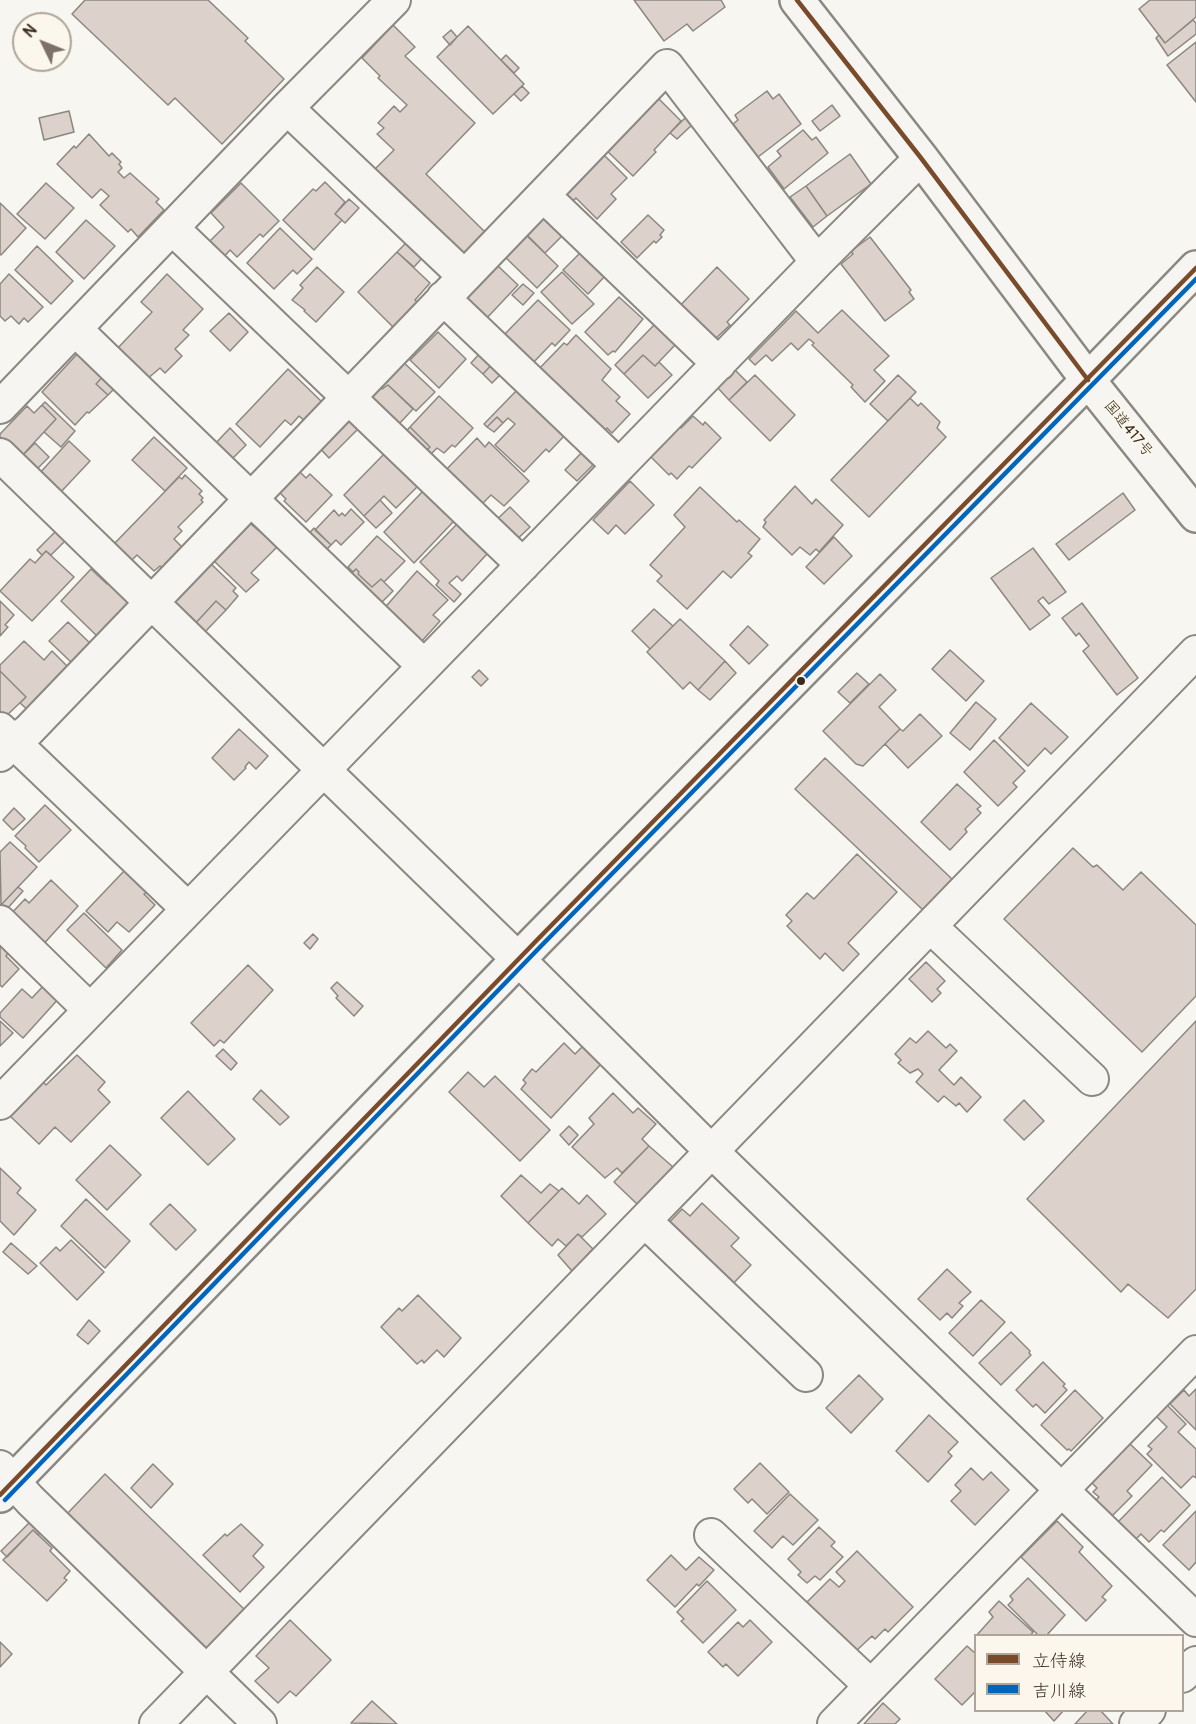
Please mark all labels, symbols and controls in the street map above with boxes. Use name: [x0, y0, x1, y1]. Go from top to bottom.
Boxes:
north arrow: [12, 12, 72, 72]
text: N: [19, 20, 41, 42]
street label: 国道417号: [1100, 397, 1156, 461]
unlabelled marker: [795, 675, 807, 687]
legend: [974, 1634, 1184, 1712]
text: 立侍線: [1032, 1650, 1086, 1673]
text: 吉川線: [1032, 1680, 1086, 1703]

